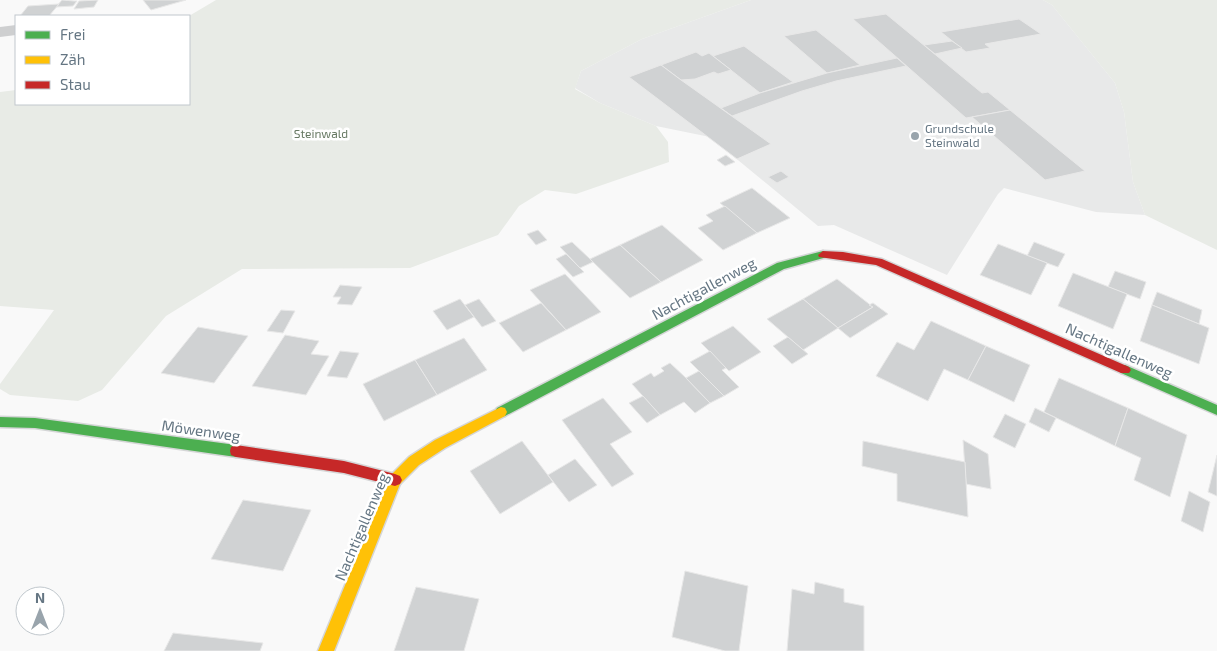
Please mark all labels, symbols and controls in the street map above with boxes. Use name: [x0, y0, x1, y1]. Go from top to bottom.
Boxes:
legend: [15, 15, 190, 105]
text: Frei: [60, 25, 85, 43]
text: Zäh: [60, 50, 85, 68]
text: Stau: [60, 75, 91, 93]
place label: Grundschule Steinwald: [925, 121, 994, 149]
park label: Steinwald: [294, 126, 348, 140]
marker: Grundschule Steinwald: [909, 130, 921, 142]
street label: Nachtigallenweg: [648, 253, 759, 323]
street label: Nachtigallenweg: [1063, 318, 1176, 382]
street label: Möwenweg: [161, 416, 242, 445]
street label: Nachtigallenweg: [330, 469, 392, 583]
north arrow: [15, 586, 65, 636]
text: N: [35, 589, 45, 606]

